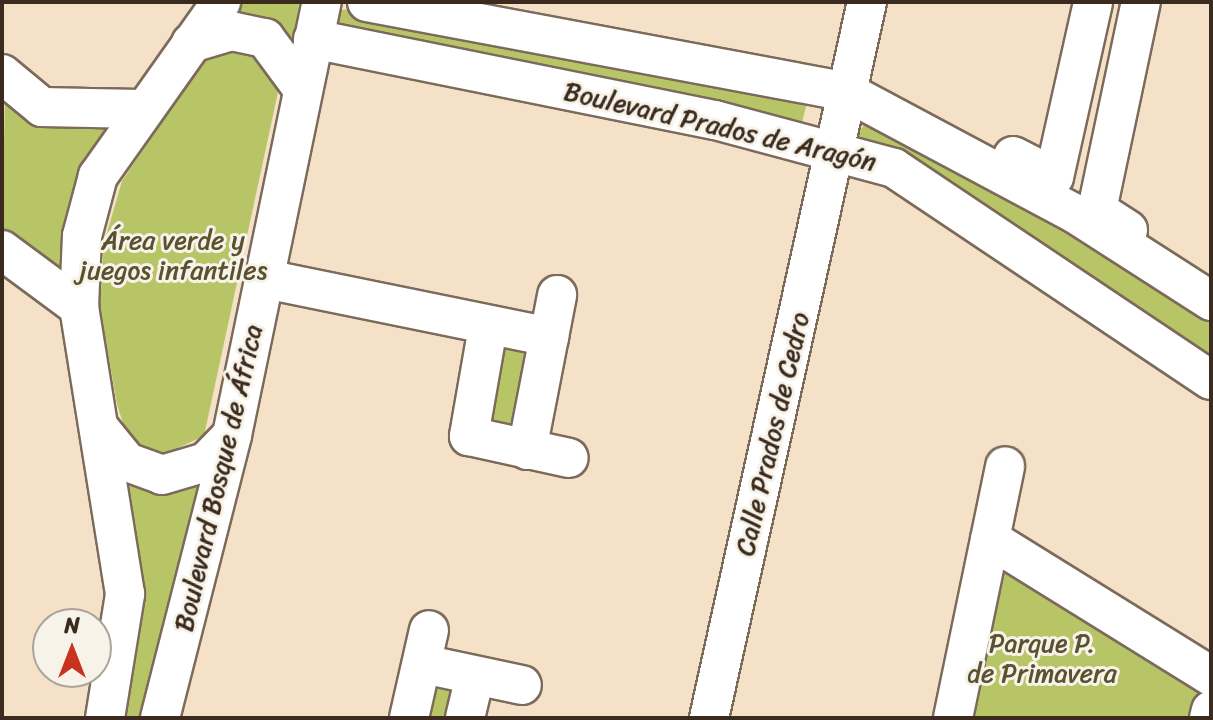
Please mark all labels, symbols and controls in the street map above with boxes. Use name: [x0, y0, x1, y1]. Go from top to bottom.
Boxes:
street label: Boulevard Prados de Aragón: [561, 76, 879, 178]
park label: Área verde y juegos infantiles: [79, 225, 267, 286]
street label: Calle Prados de Cedro: [730, 309, 816, 559]
street label: Boulevard Bosque de África: [169, 322, 269, 634]
text: N: [64, 606, 80, 645]
north arrow: [32, 608, 112, 688]
park label: Parque P. de Primavera: [968, 628, 1116, 690]

